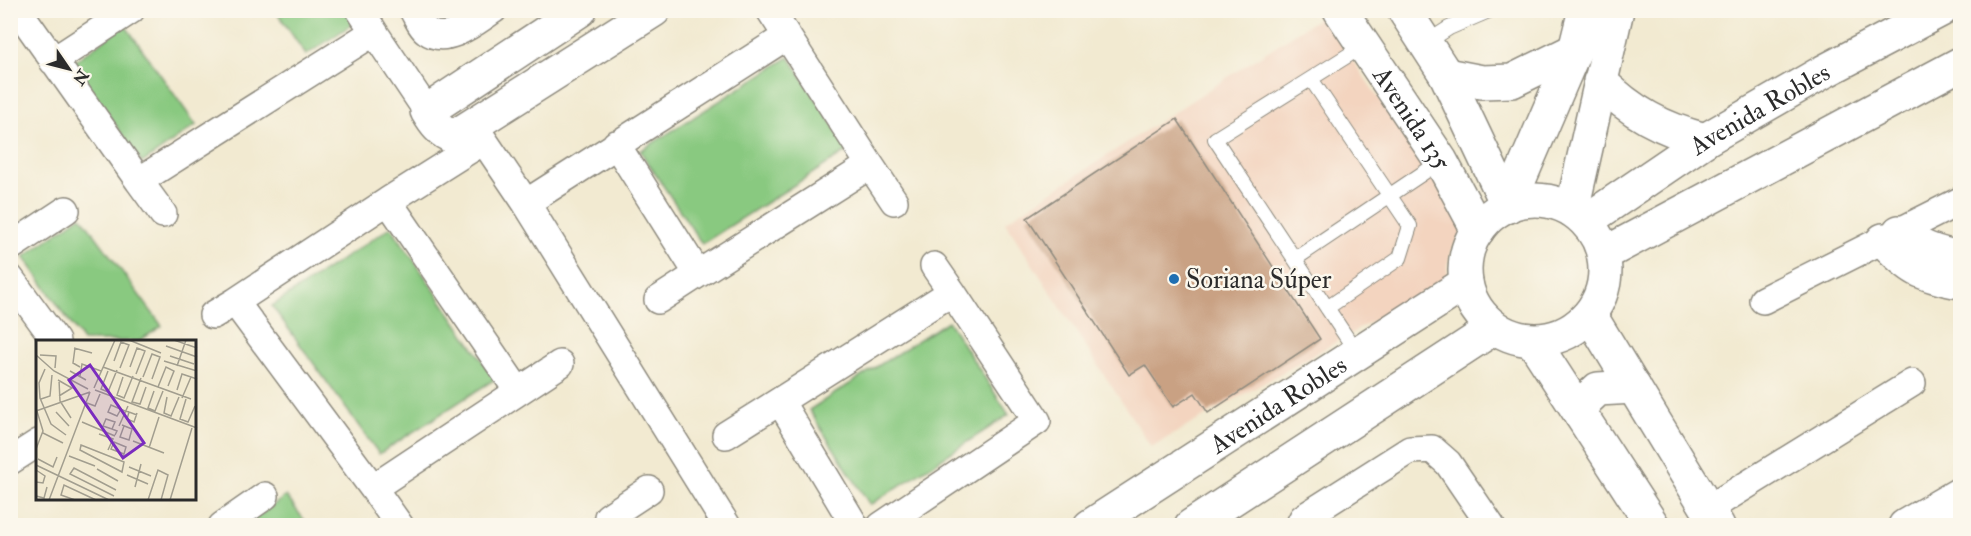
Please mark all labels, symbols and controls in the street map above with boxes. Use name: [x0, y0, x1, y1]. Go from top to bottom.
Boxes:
north arrow: [39, 39, 99, 99]
street label: Avenida Robles: [1683, 56, 1836, 163]
street label: Avenida 135: [1365, 60, 1458, 176]
text: N: [68, 65, 93, 89]
place label: Soriana Súper: [1186, 264, 1332, 297]
marker: Soriana Súper: [1167, 272, 1181, 286]
inset map: [36, 340, 196, 500]
street label: Avenida Robles: [1203, 349, 1353, 462]

